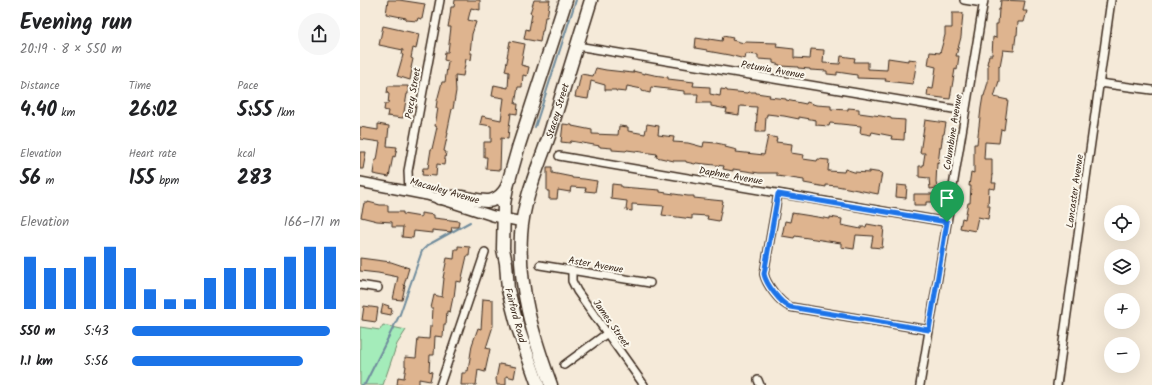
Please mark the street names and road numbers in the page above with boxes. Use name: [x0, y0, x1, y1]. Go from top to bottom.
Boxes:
street label: Petunia Avenue: [740, 57, 806, 84]
street label: Percy Street: [401, 66, 425, 120]
street label: Stacey Street: [542, 81, 574, 140]
street label: Columbine Avenue: [939, 93, 967, 171]
street label: Lancaster Avenue: [1062, 153, 1088, 229]
street label: Daphne Avenue: [698, 163, 764, 190]
street label: Macauley Avenue: [408, 173, 482, 209]
street label: Aster Avenue: [567, 252, 625, 278]
street label: Fairford Road: [500, 286, 530, 345]
street label: James Street: [589, 296, 634, 351]

